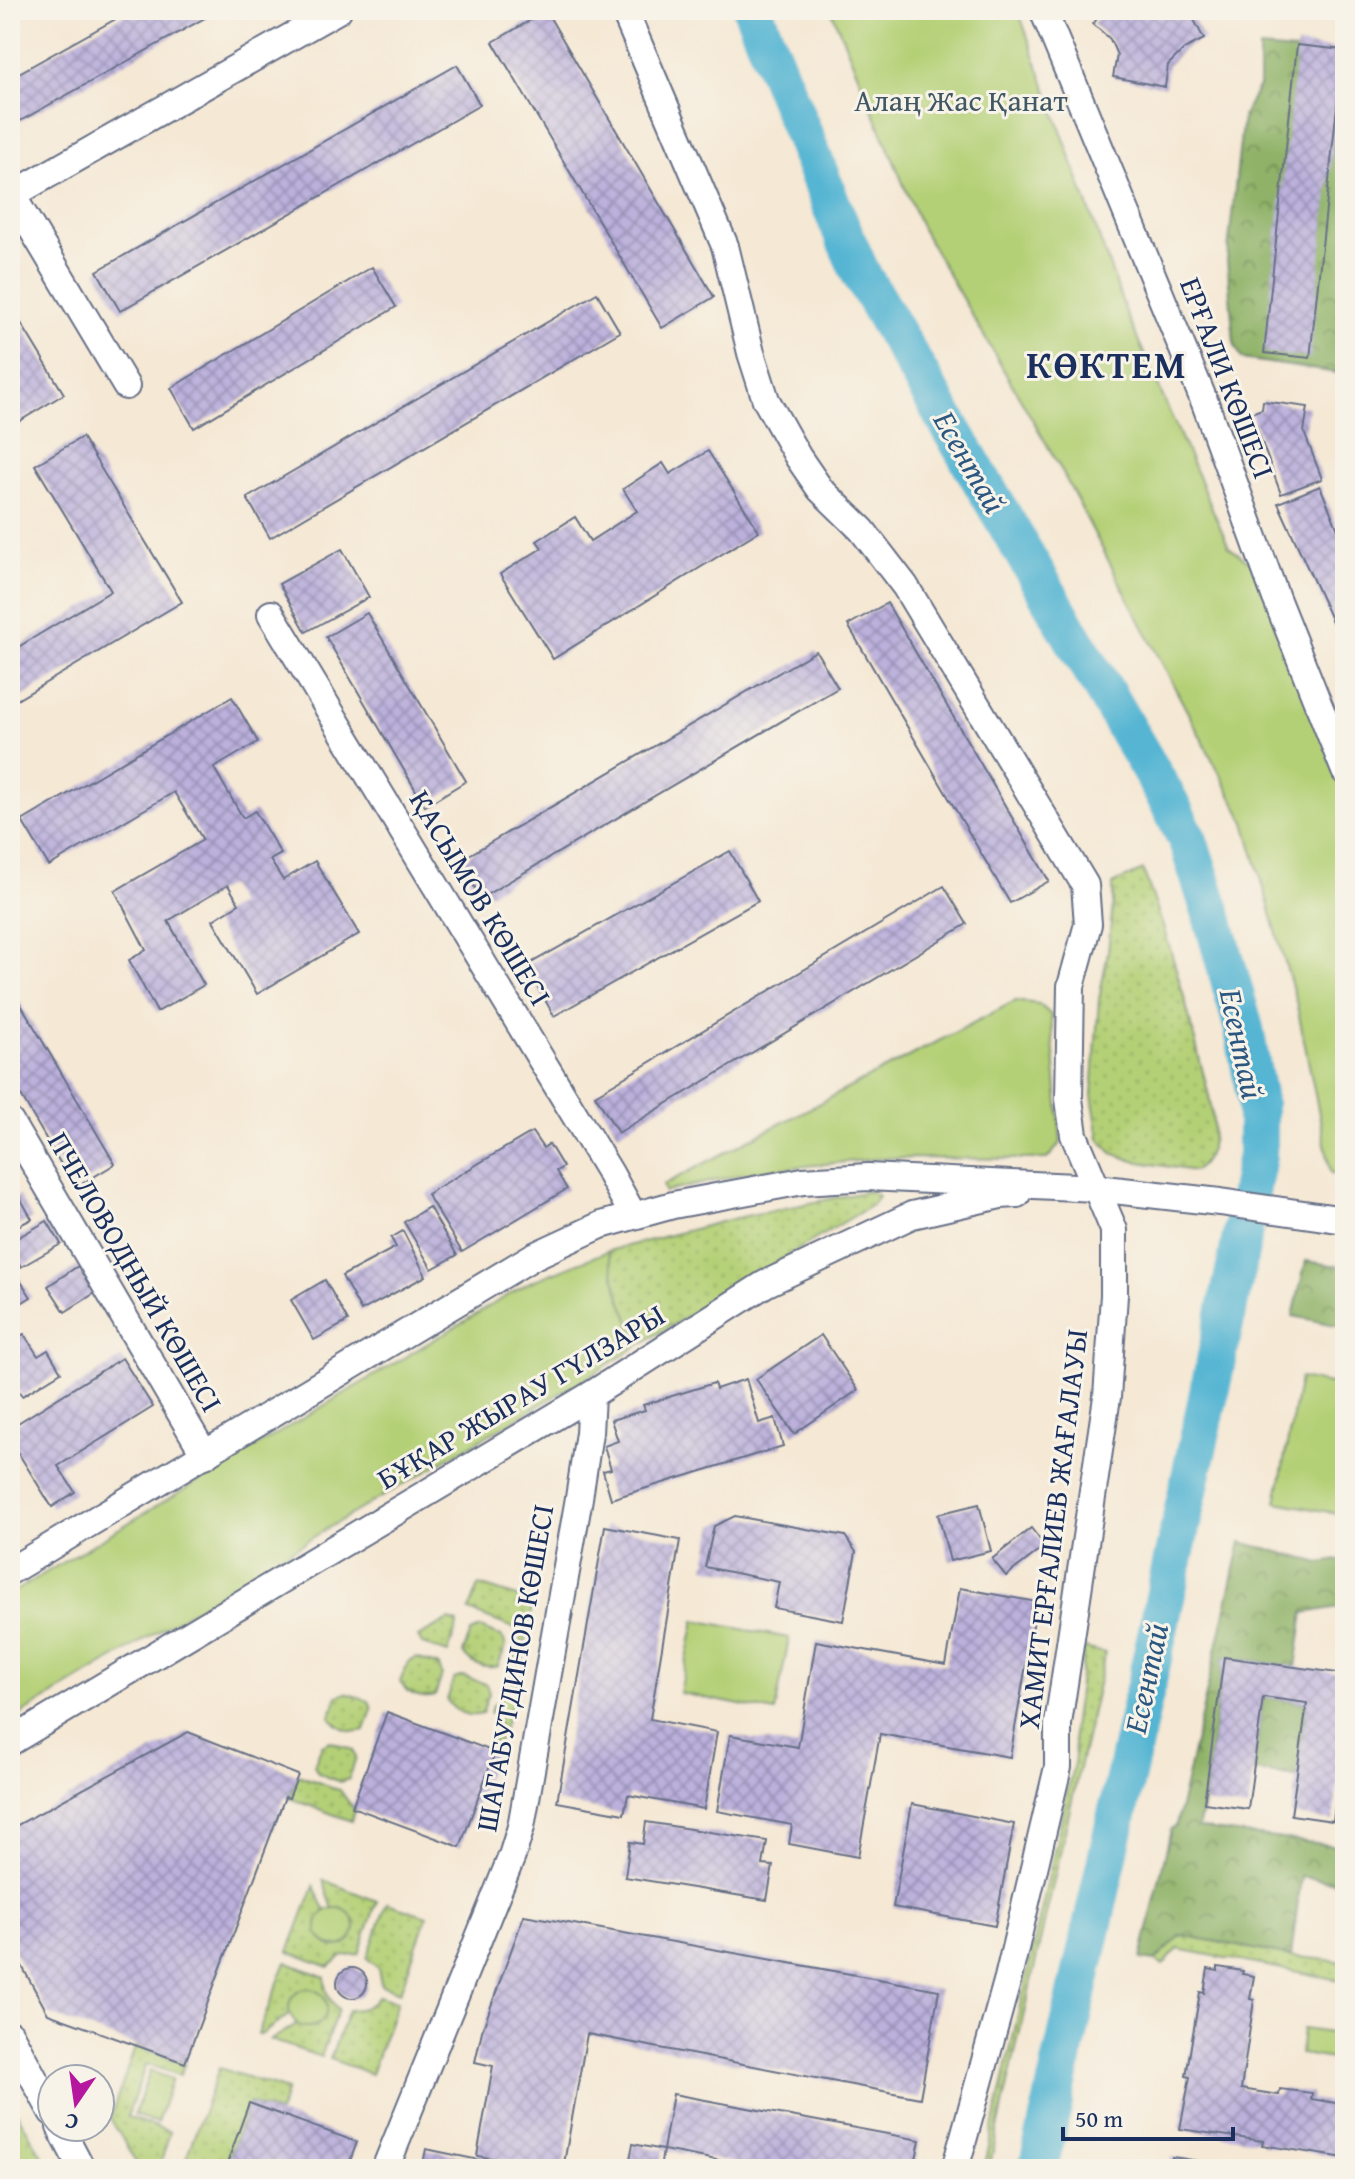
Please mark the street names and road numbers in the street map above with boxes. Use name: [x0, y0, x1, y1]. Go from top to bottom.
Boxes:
street label: ЕРҒАЛИ КӨШЕСІ: [1169, 271, 1287, 485]
street label: ҚАСЫМОВ КӨШЕСІ: [399, 781, 563, 1014]
street label: ПЧЕЛОВОДНЫЙ КӨШЕСІ: [38, 1123, 234, 1420]
street label: БҰҚАР ЖЫРАУ ГҮЛЗАРЫ: [368, 1293, 673, 1500]
street label: ХАМИТ ЕРҒАЛИЕВ ЖАҒАЛАУЫ: [1006, 1327, 1098, 1731]
street label: ШАГАБУТДИНОВ КӨШЕСІ: [464, 1501, 564, 1835]

